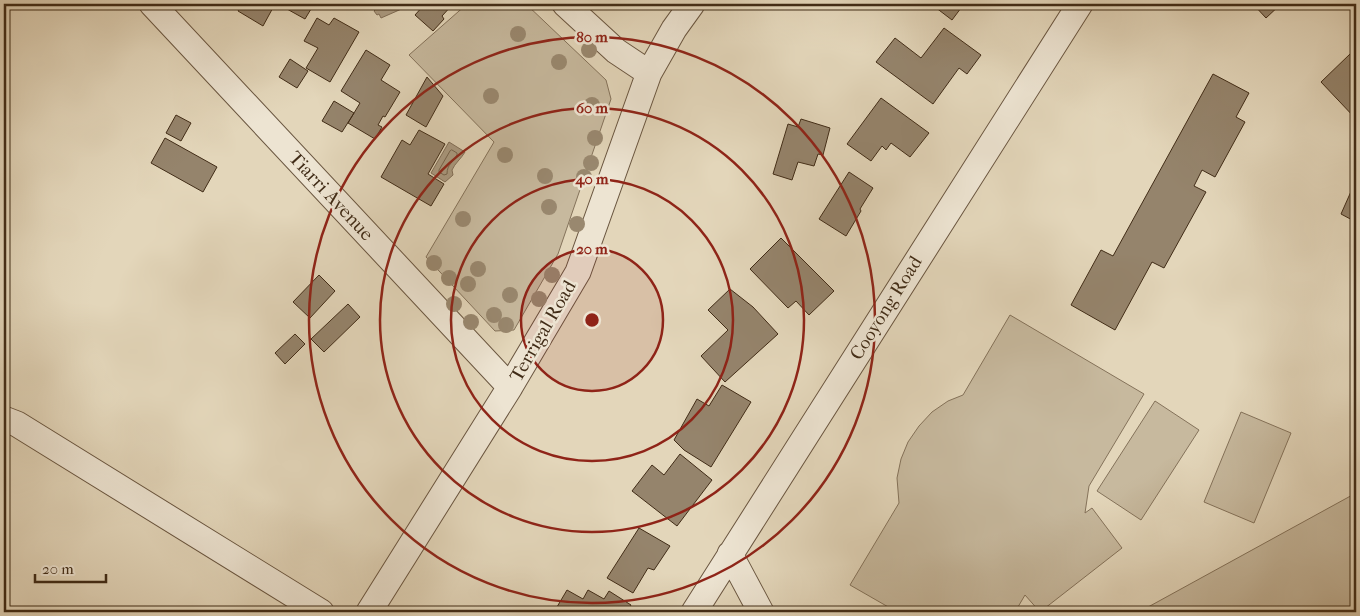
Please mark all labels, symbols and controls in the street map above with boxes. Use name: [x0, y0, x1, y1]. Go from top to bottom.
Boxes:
text: 80 m: [576, 28, 608, 46]
text: 60 m: [576, 99, 609, 117]
street label: Tiarri Avenue: [284, 147, 378, 245]
text: 40 m: [575, 170, 609, 188]
text: 20 m: [576, 240, 608, 258]
street label: Cooyong Road: [845, 251, 927, 364]
street label: Terrigal Road: [505, 276, 581, 385]
centre of rings: [583, 311, 601, 329]
scale bar: [35, 551, 106, 583]
text: 20 m: [42, 560, 74, 578]

